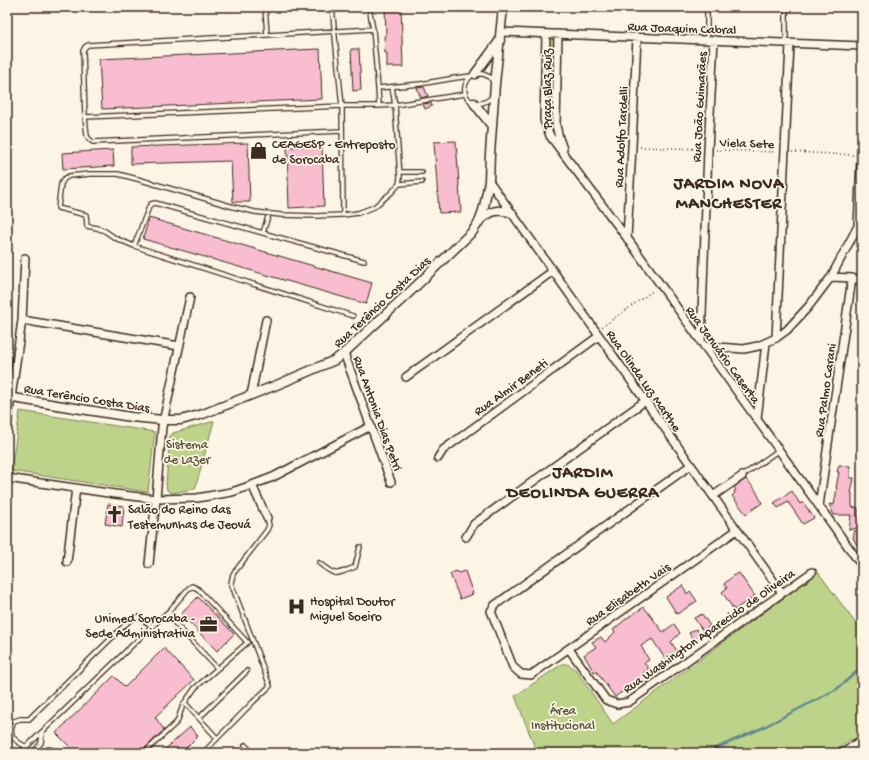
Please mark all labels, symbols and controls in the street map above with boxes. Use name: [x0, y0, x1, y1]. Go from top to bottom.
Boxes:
street label: Rua Joaquim Cabral: [627, 20, 737, 39]
street label: Praça Blaz Ruiz: [541, 47, 556, 130]
street label: Rua João Guimarães: [690, 50, 711, 163]
street label: Rua Adolfo Tardelli: [612, 86, 633, 188]
street label: Viela Sete: [718, 136, 775, 153]
place label: CEAGESP - Entreposto de Sorocaba: [272, 138, 396, 168]
shop icon: CEAGESP - Entreposto de Sorocaba: [249, 140, 269, 160]
district label: JARDIM NOVA MANCHESTER: [673, 175, 785, 215]
street label: Rua Terêncio Costa Dias: [331, 253, 435, 352]
street label: Rua Januário Caserta: [682, 304, 763, 408]
street label: Rua Olinda Luz Marthe: [602, 328, 684, 435]
street label: Rua Palmo Carani: [812, 342, 841, 438]
street label: Rua Antonia Dias Petri: [349, 354, 405, 474]
street label: Rua Almir Beneti: [472, 356, 552, 420]
street label: Rua Terêncio Costa Dias: [23, 382, 152, 417]
park label: Sistema de Lazer: [164, 438, 212, 468]
district label: JARDIM DEOLINDA GUERRA: [505, 464, 660, 504]
place label: Salão do Reino das Testemunhas de Jeová: [127, 503, 252, 533]
church icon: Salão do Reino das Testemunhas de Jeová: [105, 505, 125, 525]
street label: Rua Elisabeth Vais: [583, 560, 675, 630]
street label: Rua Washington Aparecido de Oliveira: [621, 566, 799, 697]
place label: Hospital Doutor Miguel Soeiro: [310, 595, 396, 625]
hospital icon: Hospital Doutor Miguel Soeiro: [287, 597, 307, 617]
place label: Unimed Sorocaba - Sede Administrativa: [86, 612, 196, 642]
office icon: Unimed Sorocaba - Sede Administrativa: [198, 614, 218, 634]
park label: Área Institucional: [531, 703, 595, 734]

